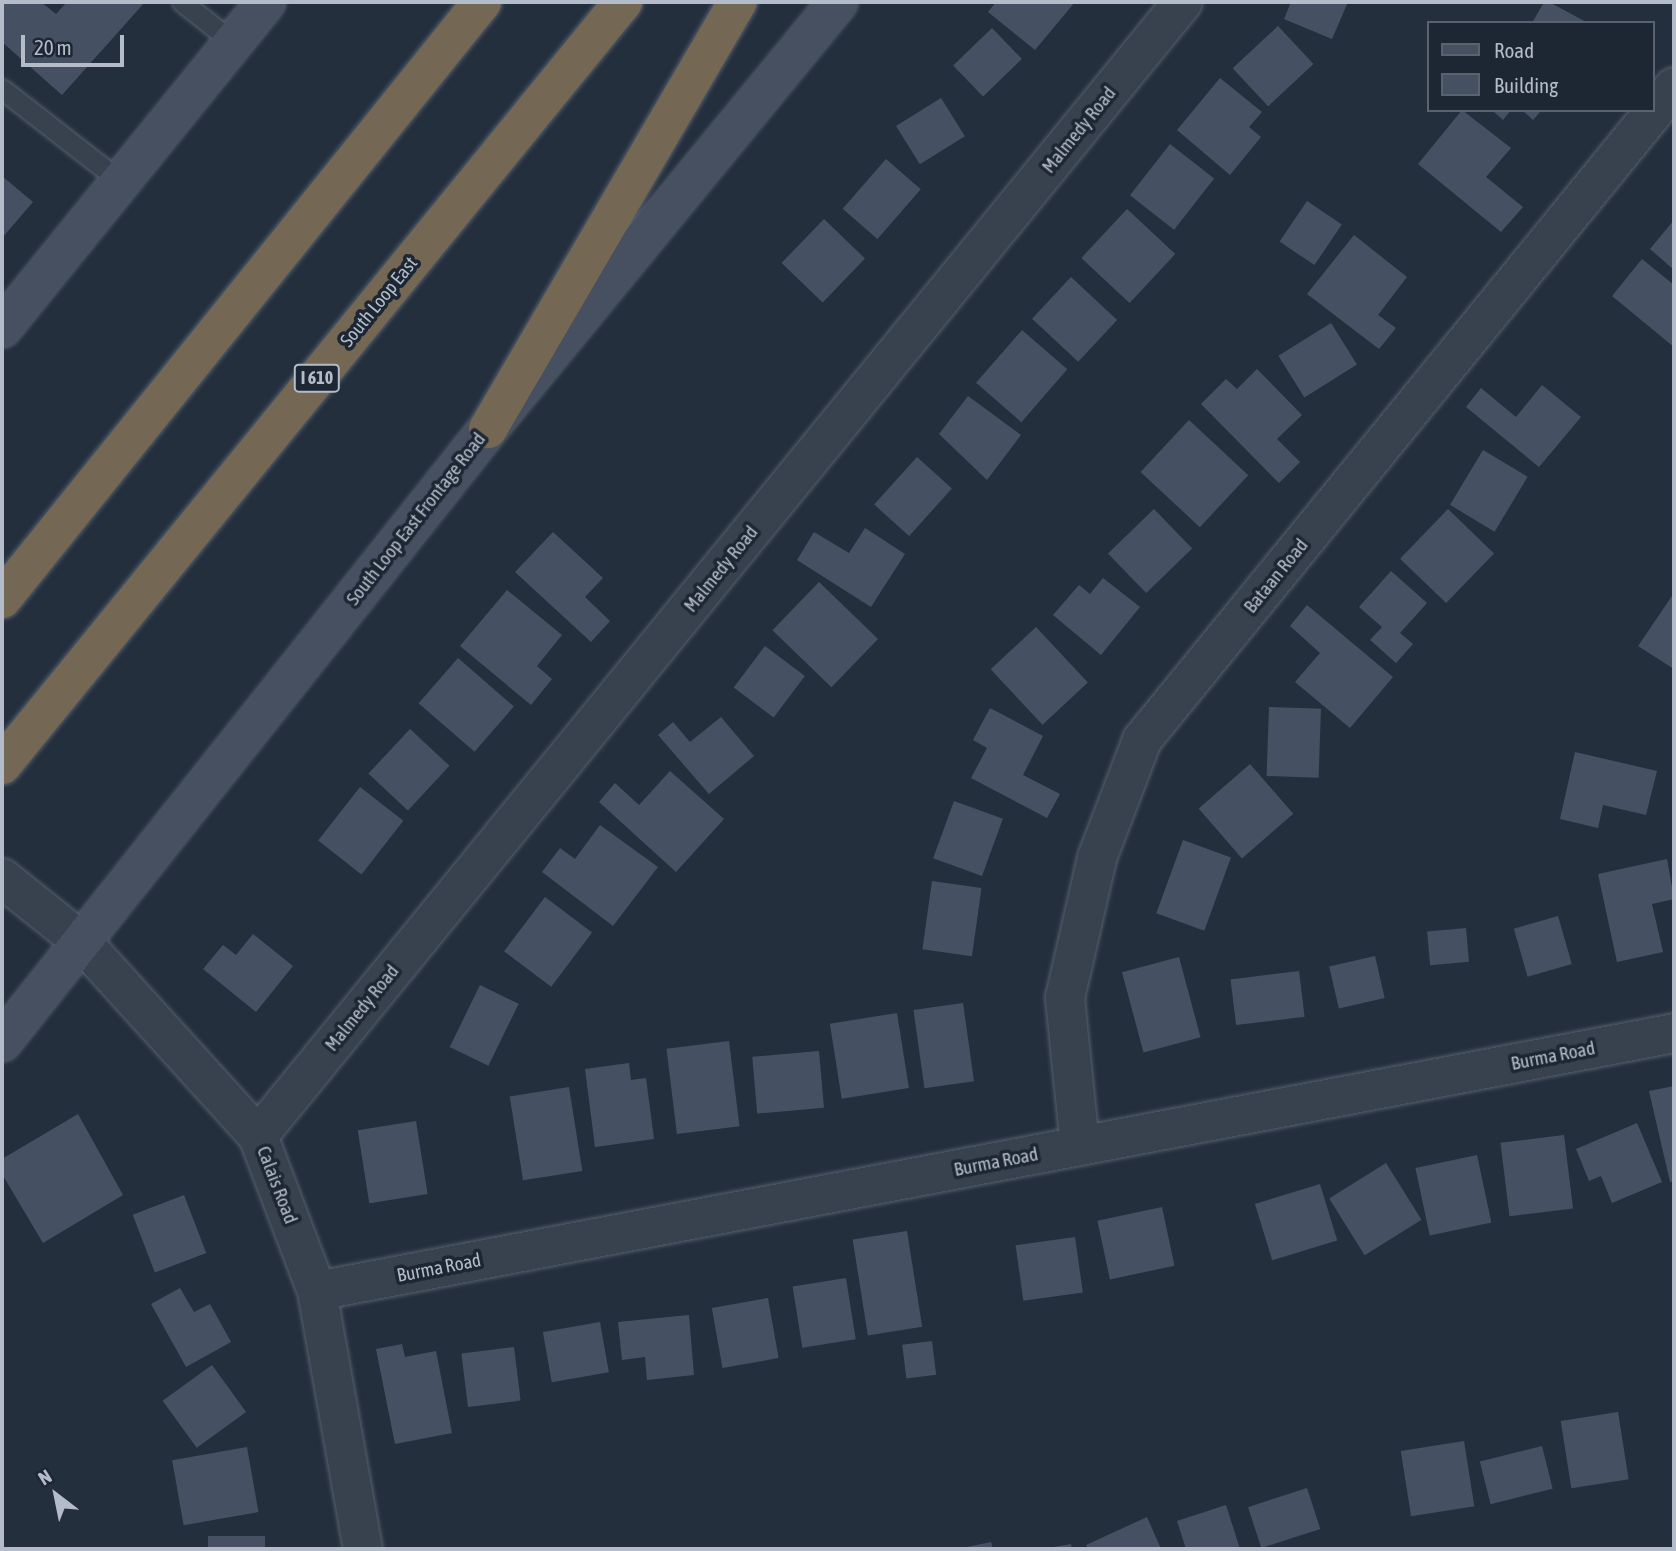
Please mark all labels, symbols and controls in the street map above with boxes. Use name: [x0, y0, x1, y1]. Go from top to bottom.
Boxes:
scale bar: [24, 21, 128, 65]
legend: [1428, 21, 1655, 112]
text: 20 m: [34, 35, 72, 59]
text: Road: [1494, 38, 1534, 62]
text: Building: [1494, 73, 1558, 97]
street label: Malmedy Road: [1037, 82, 1121, 178]
street label: South Loop East: [336, 252, 422, 352]
road number: I 610: [292, 364, 342, 392]
street label: South Loop East Frontage Road: [342, 428, 490, 610]
street label: Malmedy Road: [679, 521, 763, 617]
street label: Bataan Road: [1239, 534, 1313, 618]
street label: Malmedy Road: [320, 960, 404, 1056]
street label: Burma Road: [1509, 1037, 1597, 1075]
street label: Calais Road: [252, 1143, 302, 1227]
street label: Burma Road: [952, 1143, 1040, 1181]
street label: Burma Road: [395, 1249, 483, 1287]
north arrow: [21, 1460, 91, 1530]
text: N: [34, 1465, 55, 1489]

